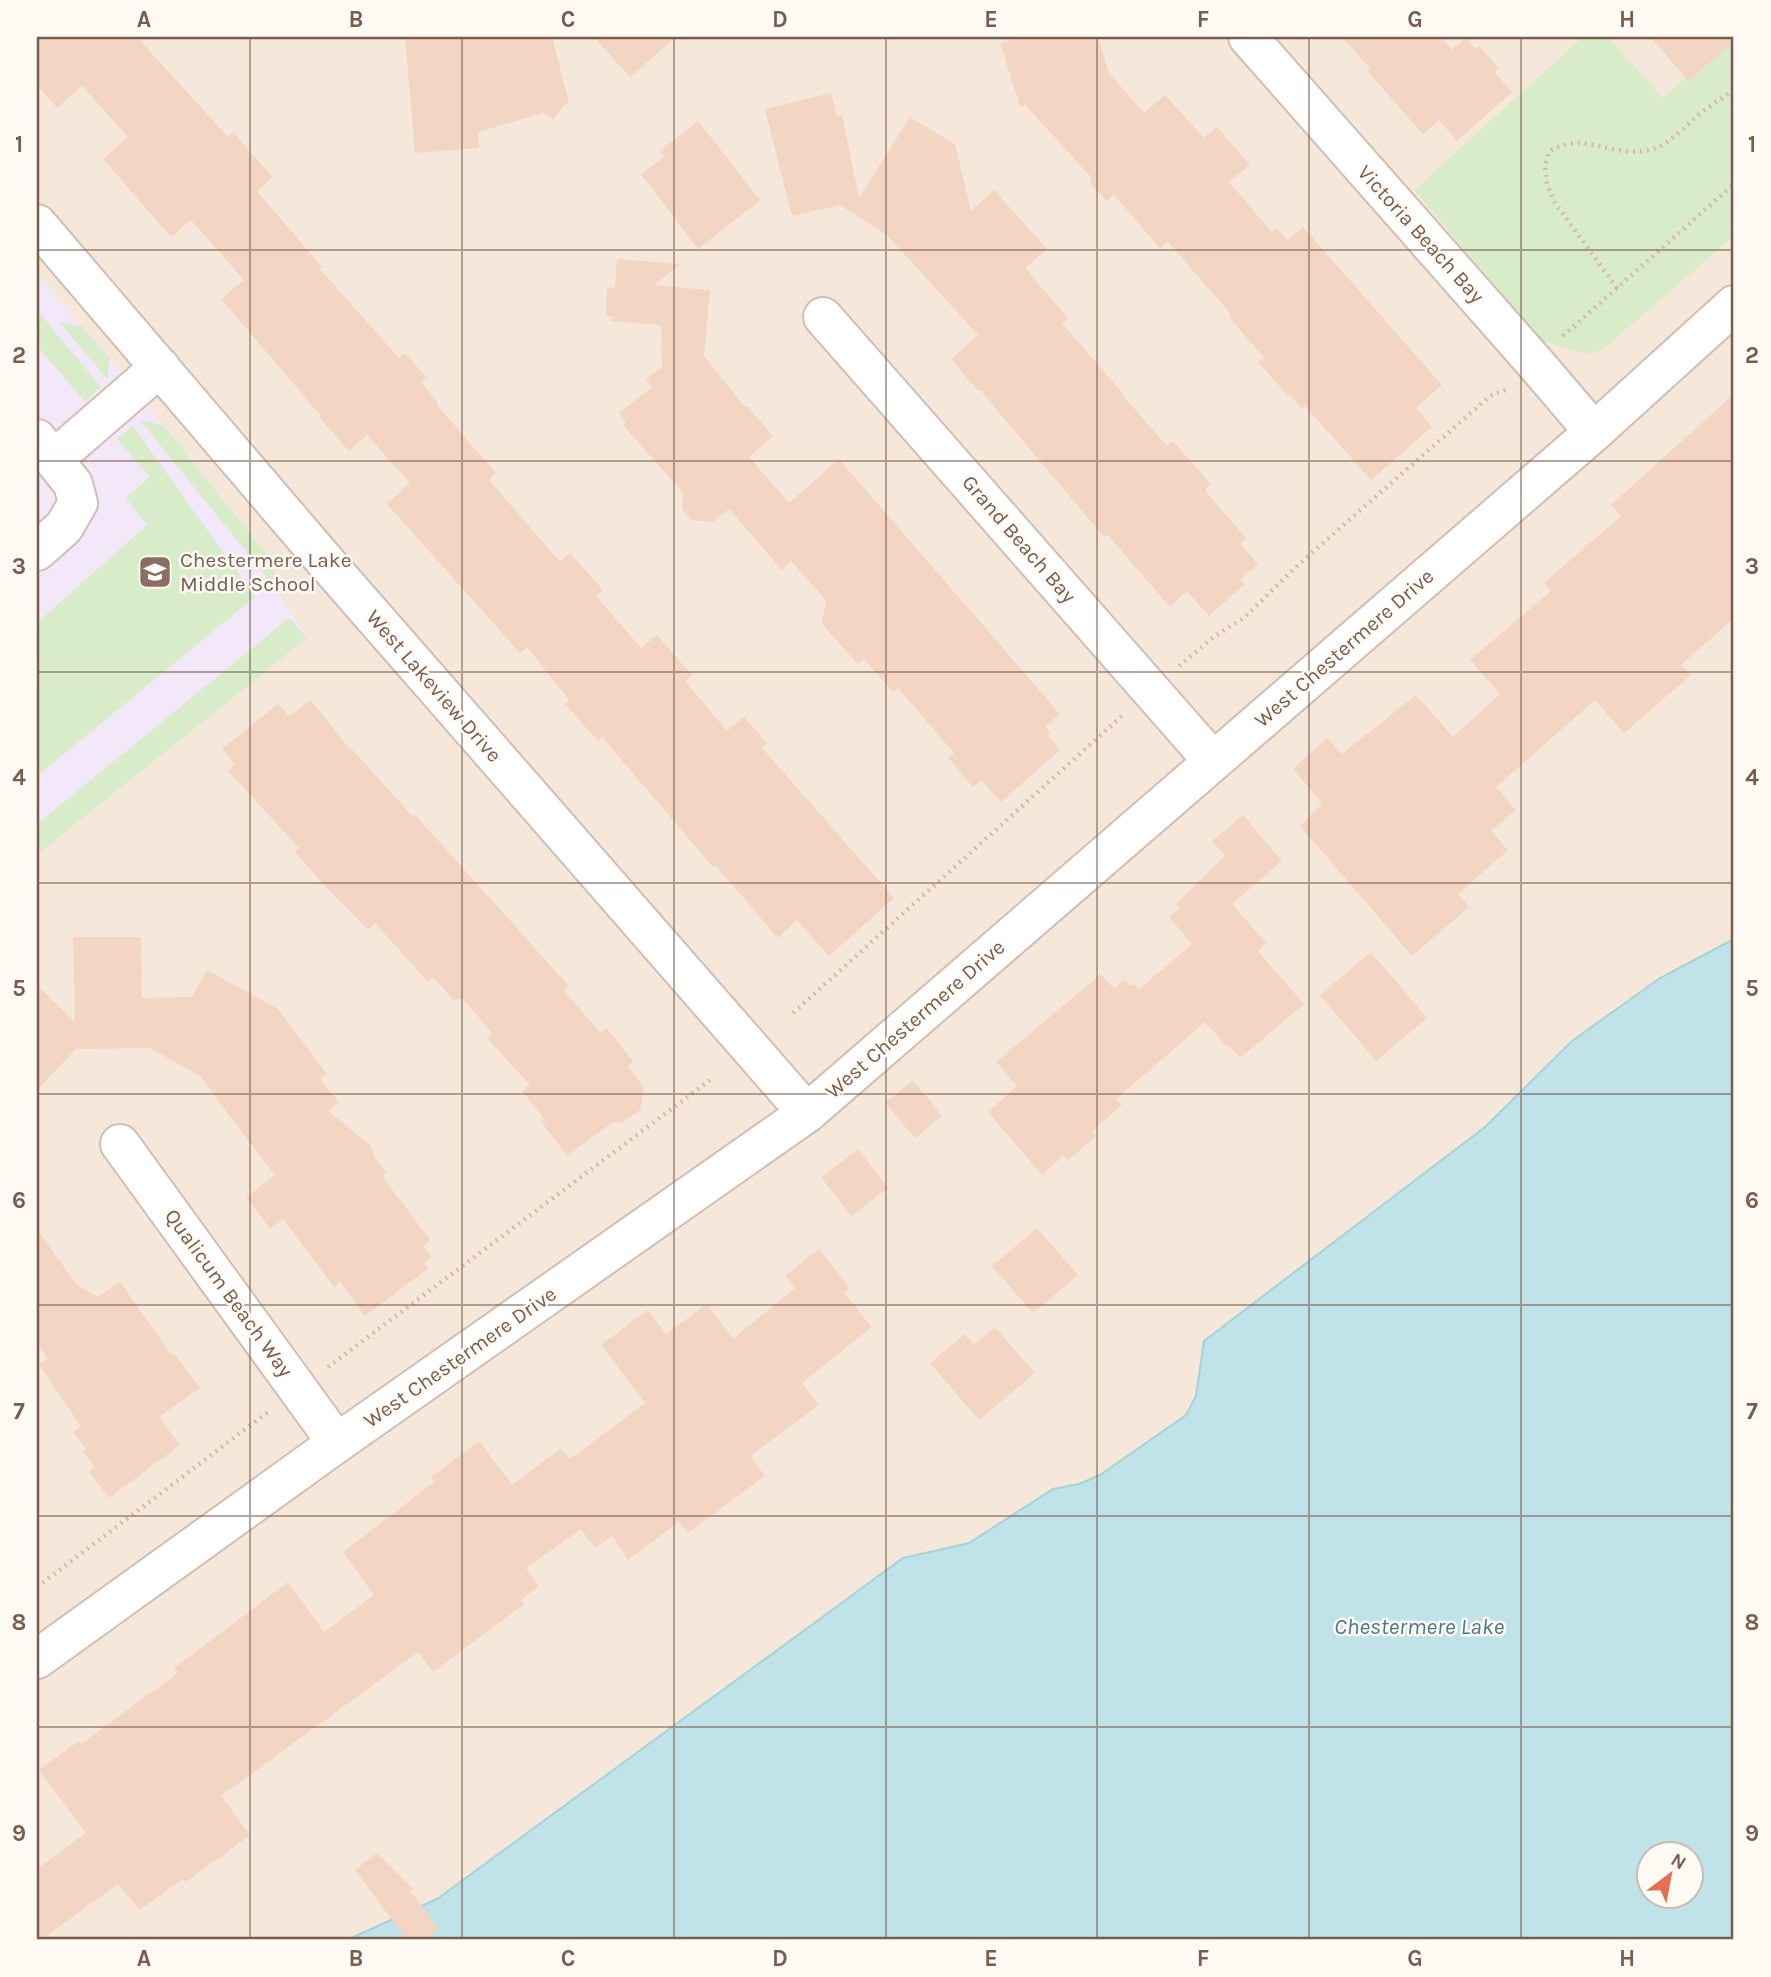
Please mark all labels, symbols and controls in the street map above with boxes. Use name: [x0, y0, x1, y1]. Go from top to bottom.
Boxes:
text: A: [137, 6, 151, 33]
text: B: [349, 6, 363, 33]
text: C: [561, 6, 575, 33]
text: D: [772, 6, 788, 33]
text: E: [984, 6, 998, 33]
text: F: [1197, 6, 1209, 33]
text: G: [1407, 6, 1423, 33]
text: H: [1619, 6, 1635, 33]
text: 1: [15, 131, 23, 158]
text: 1: [1748, 131, 1756, 158]
street label: Victoria Beach Bay: [1353, 160, 1489, 308]
text: 2: [12, 342, 26, 369]
text: 2: [1745, 342, 1759, 369]
street label: Grand Beach Bay: [957, 470, 1081, 608]
place label: Chestermere Lake Middle School: [180, 548, 351, 596]
text: 3: [12, 553, 26, 580]
school or university icon: Chestermere Lake Middle School: [136, 553, 174, 591]
text: 3: [1745, 553, 1759, 580]
street label: West Chestermere Drive: [1250, 564, 1438, 732]
street label: West Lakeview Drive: [361, 605, 507, 767]
text: 4: [12, 764, 26, 791]
text: 4: [1745, 764, 1759, 791]
street label: West Chestermere Drive: [821, 935, 1009, 1103]
text: 5: [12, 975, 26, 1002]
text: 5: [1745, 975, 1759, 1002]
text: 6: [12, 1187, 26, 1214]
text: 6: [1745, 1187, 1759, 1214]
street label: Qualicum Beach Way: [160, 1204, 298, 1382]
street label: West Chestermere Drive: [359, 1281, 561, 1433]
text: 7: [13, 1398, 25, 1425]
text: 7: [1746, 1398, 1758, 1425]
text: 8: [12, 1609, 26, 1636]
text: 8: [1745, 1609, 1759, 1636]
water label: Chestermere Lake: [1334, 1613, 1504, 1640]
text: 9: [12, 1820, 26, 1847]
text: 9: [1745, 1820, 1759, 1847]
north arrow: [1634, 1840, 1704, 1910]
text: N: [1667, 1848, 1690, 1874]
text: A: [137, 1945, 151, 1972]
text: B: [349, 1945, 363, 1972]
text: C: [561, 1945, 575, 1972]
text: D: [772, 1945, 788, 1972]
text: E: [984, 1945, 998, 1972]
text: F: [1197, 1945, 1209, 1972]
text: G: [1407, 1945, 1423, 1972]
text: H: [1619, 1945, 1635, 1972]

